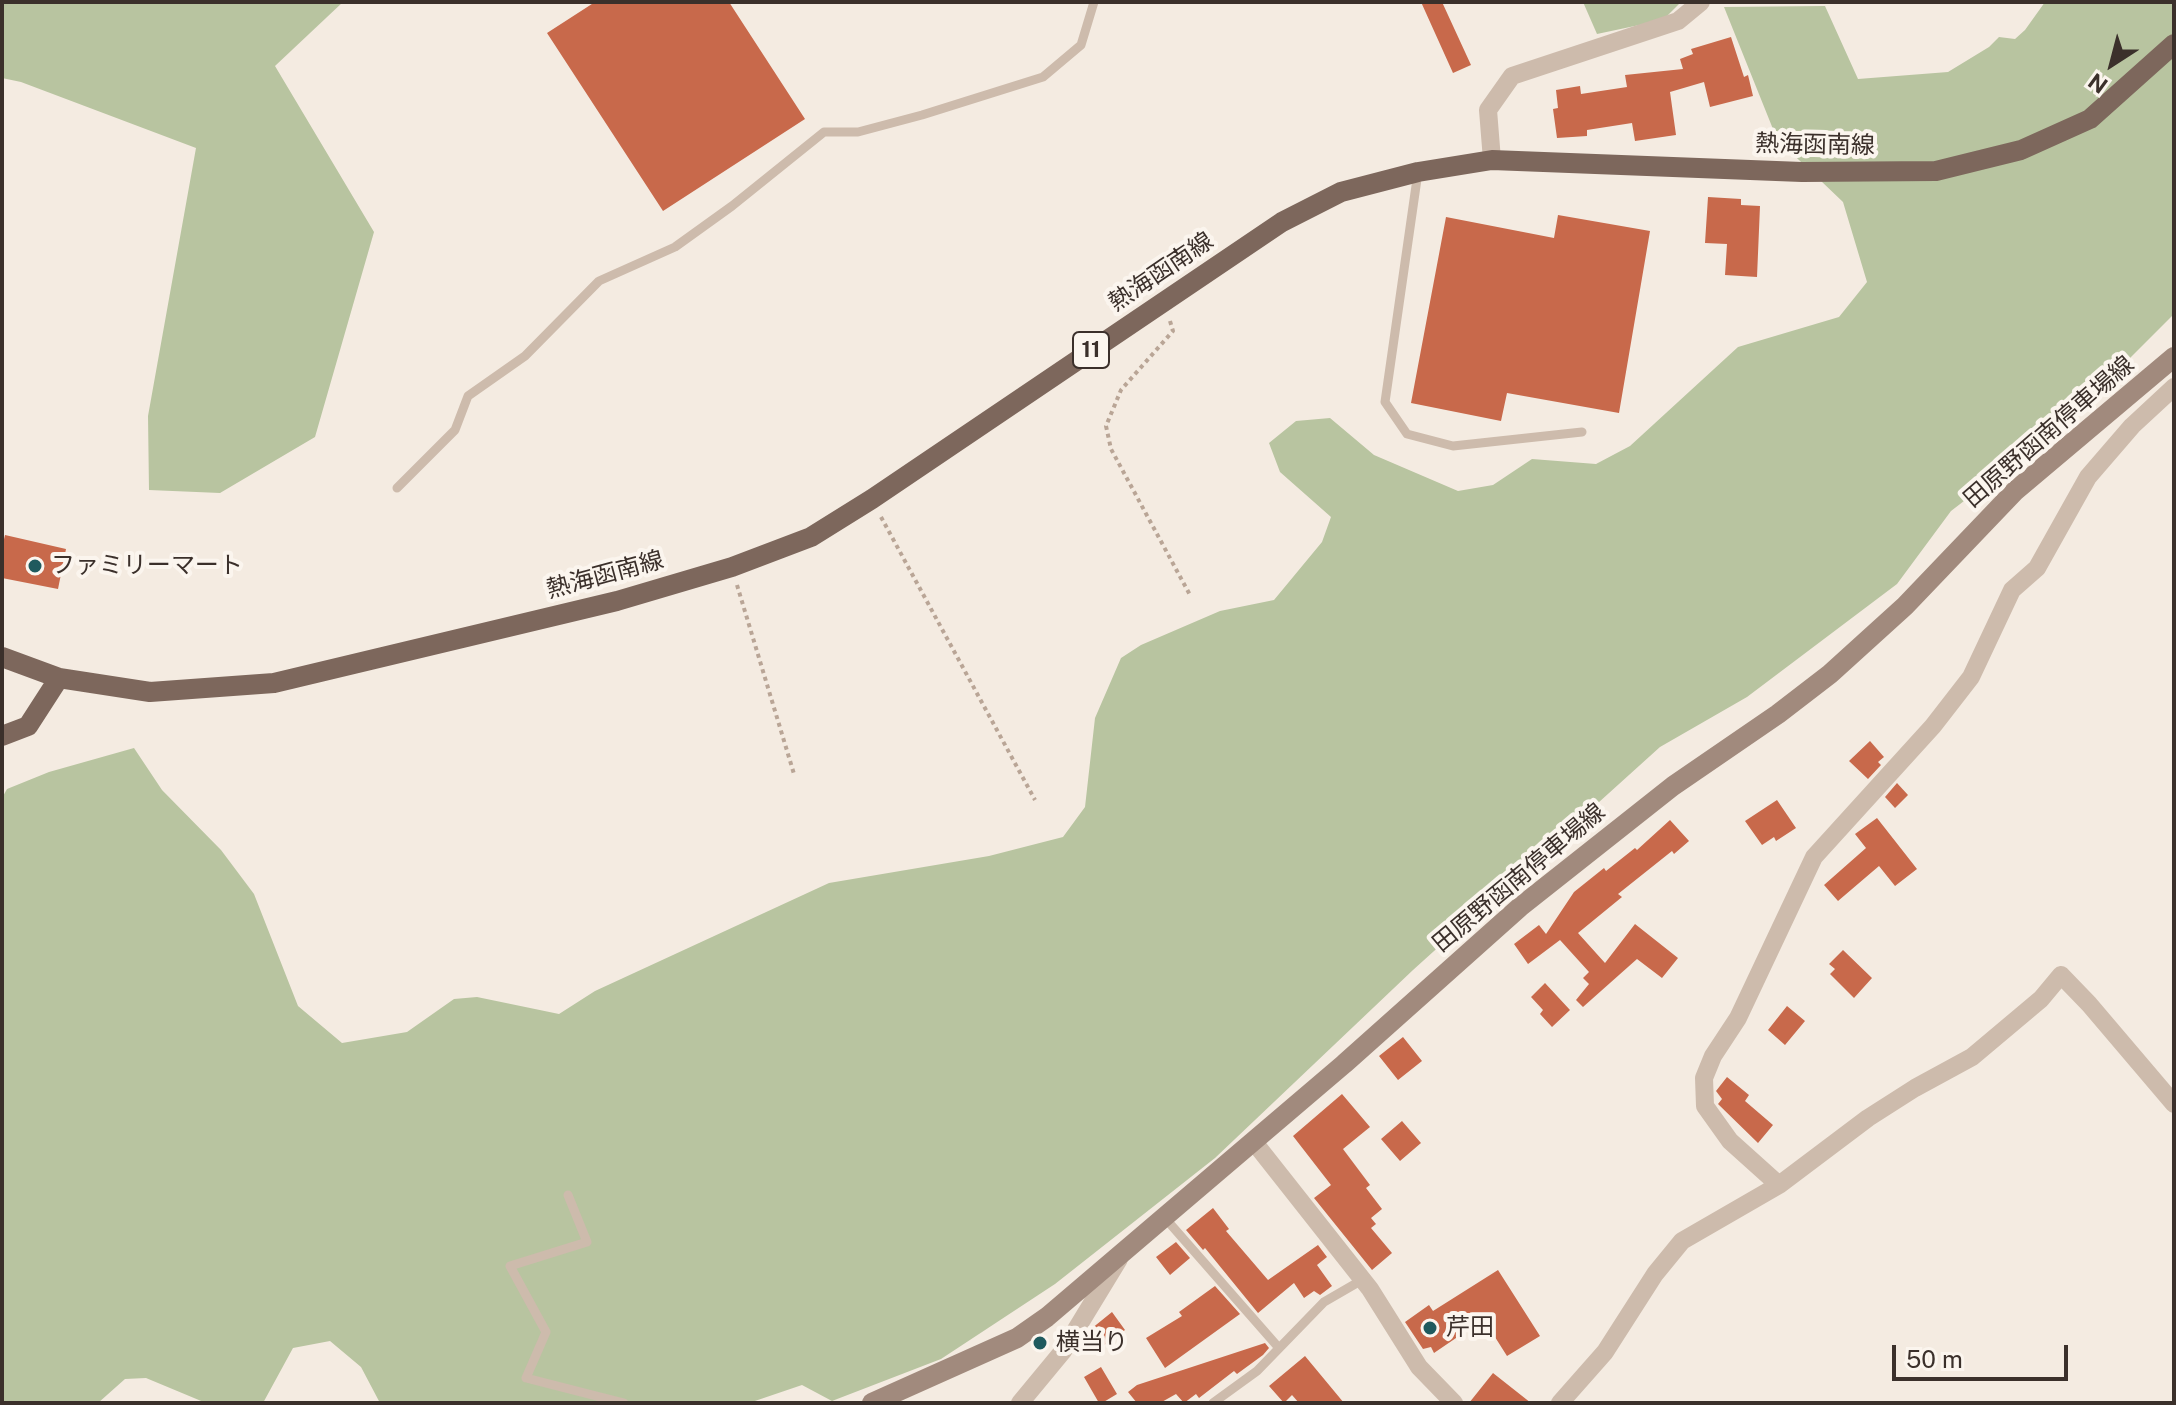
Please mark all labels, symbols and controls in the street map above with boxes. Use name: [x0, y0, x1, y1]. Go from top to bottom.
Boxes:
north arrow: [2072, 24, 2152, 104]
text: N: [2083, 68, 2112, 99]
street label: 熱海函南線: [1755, 130, 1875, 160]
street label: 熱海函南線: [1103, 227, 1219, 317]
road number: 11: [1073, 332, 1109, 368]
street label: 田原野函南停車場線: [1958, 350, 2140, 514]
street label: 熱海函南線: [543, 546, 667, 604]
place label: ファミリーマート: [51, 552, 243, 580]
marker: ファミリーマート: [26, 557, 44, 575]
street label: 田原野函南停車場線: [1427, 798, 1611, 958]
place label: 芹田: [1446, 1314, 1494, 1342]
marker: 芹田: [1421, 1319, 1439, 1337]
place label: 横当り: [1056, 1329, 1128, 1357]
scale bar: [1896, 1329, 2072, 1379]
marker: 横当り: [1031, 1334, 1049, 1352]
text: 50 m: [1906, 1345, 1963, 1373]

